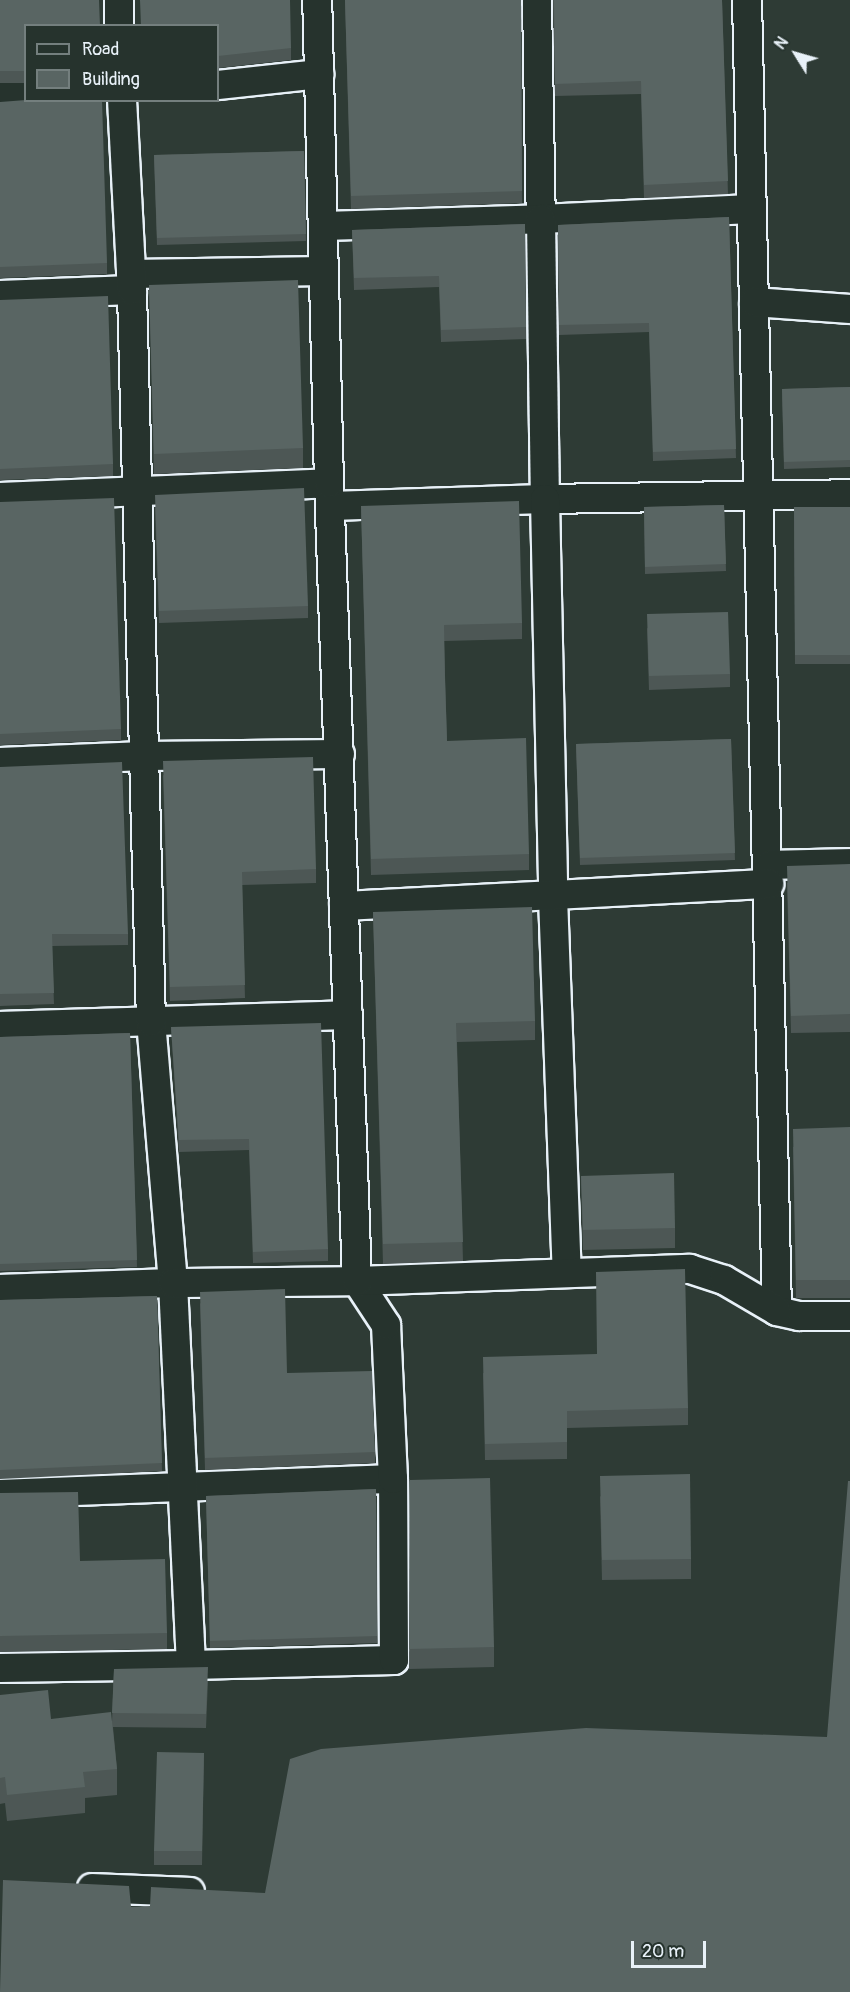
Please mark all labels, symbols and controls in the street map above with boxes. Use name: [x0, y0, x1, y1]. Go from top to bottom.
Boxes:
legend: [24, 24, 219, 102]
north arrow: [766, 24, 826, 84]
text: N: [770, 33, 793, 54]
text: Road: [82, 38, 119, 61]
text: Building: [82, 68, 140, 91]
scale bar: [634, 1929, 709, 1967]
text: 20 m: [642, 1940, 684, 1963]

